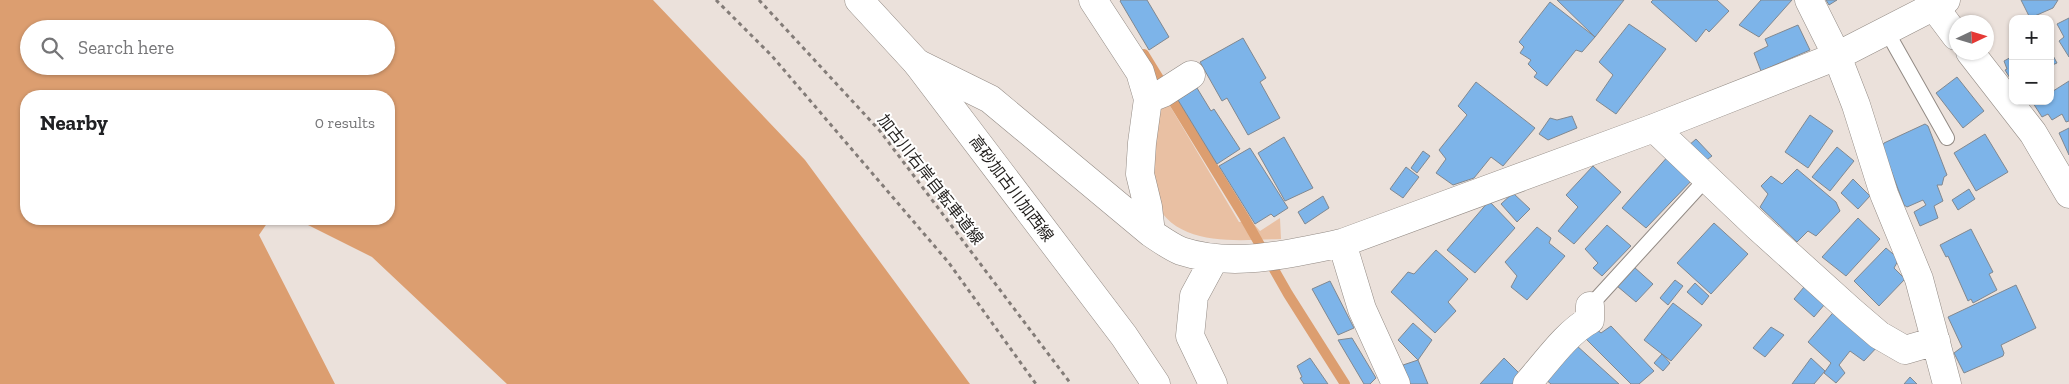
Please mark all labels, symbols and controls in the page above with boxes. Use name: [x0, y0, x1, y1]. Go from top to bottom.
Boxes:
north arrow: [1949, 15, 1994, 60]
map controls: [2009, 15, 2054, 105]
button: +: [2009, 15, 2054, 60]
search box: [20, 20, 395, 75]
icon: search: [38, 34, 66, 62]
text: Search here: [78, 36, 174, 59]
button: −: [2009, 60, 2054, 105]
text: Nearby: [40, 110, 108, 135]
street label: 加古川右岸自転車道線: [874, 110, 987, 248]
text: 0 results: [315, 113, 375, 132]
street label: 高砂加古川加西線: [965, 131, 1058, 245]

